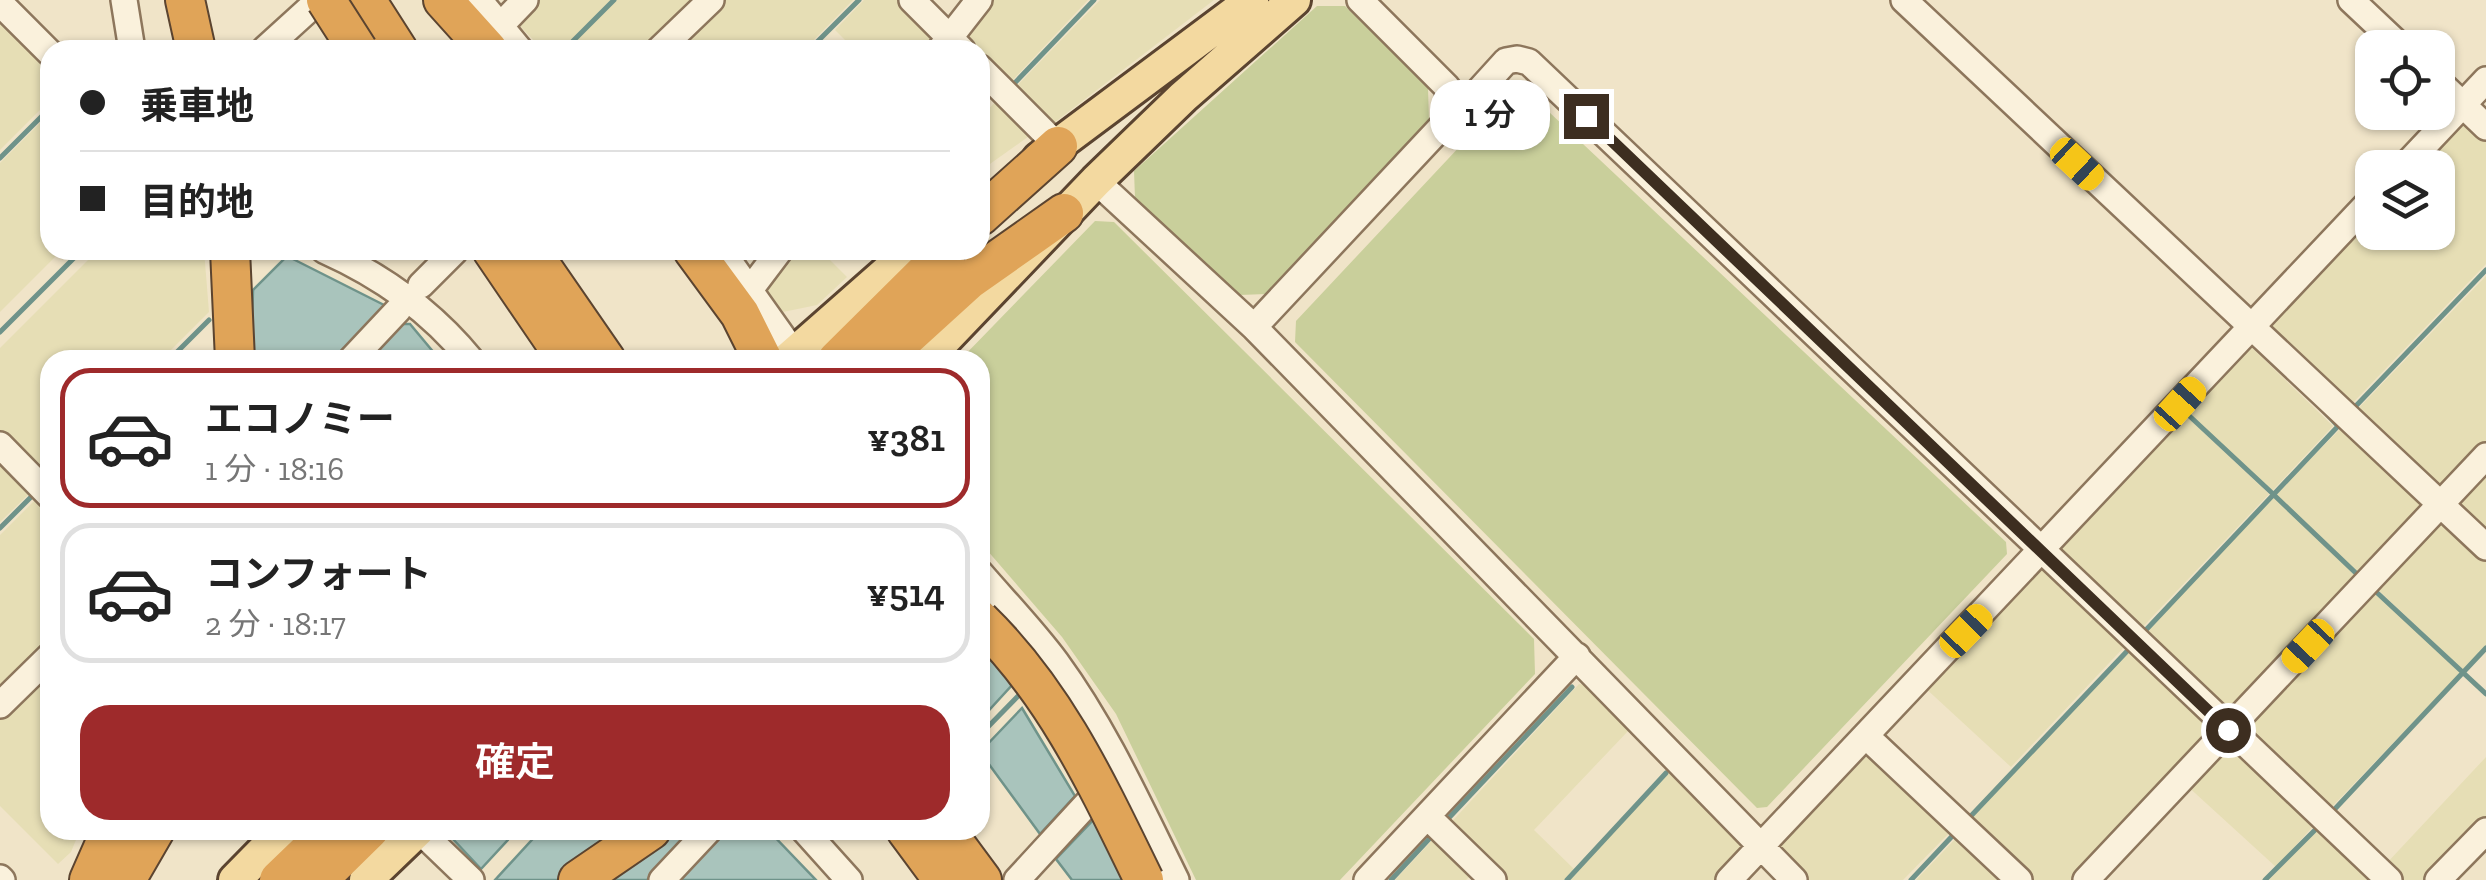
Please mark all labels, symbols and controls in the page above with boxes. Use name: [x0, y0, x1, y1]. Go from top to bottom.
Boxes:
map controls: [2355, 30, 2455, 250]
button: locate: [2355, 30, 2455, 130]
callout: 1 分: [1431, 81, 1551, 151]
text: 乗車地: [140, 83, 254, 129]
route end: [1564, 94, 1609, 139]
text: 1 分: [1464, 96, 1516, 134]
car: [2045, 133, 2109, 195]
button: layers: [2355, 150, 2455, 250]
text: 目的地: [140, 179, 254, 225]
car: [2149, 372, 2211, 436]
icon: car: [85, 393, 175, 483]
text: エコノミー: [205, 396, 395, 442]
text: ¥381: [867, 415, 945, 461]
text: 1 分 · 18:16: [205, 450, 344, 488]
icon: car: [85, 548, 175, 638]
text: コンフォート: [205, 551, 432, 597]
text: ¥514: [867, 570, 945, 616]
car: [1934, 599, 1998, 663]
text: 2 分 · 18:17: [205, 605, 346, 643]
car: [2277, 614, 2339, 678]
button: 確定: [80, 705, 950, 820]
route start: [2206, 708, 2251, 753]

